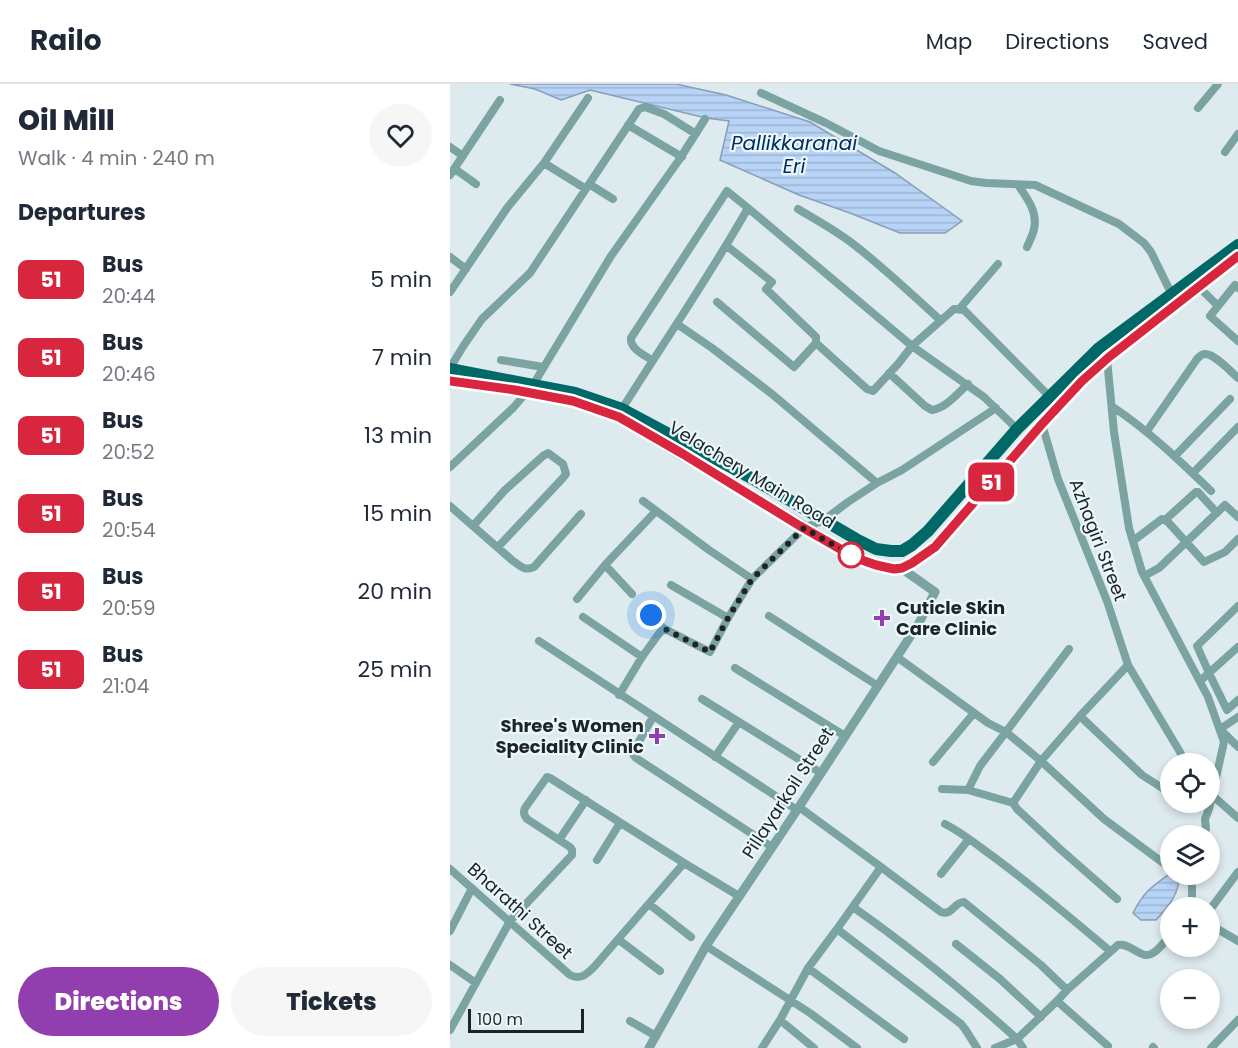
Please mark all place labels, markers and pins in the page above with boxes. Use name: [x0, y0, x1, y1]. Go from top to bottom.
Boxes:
unlabelled marker: [838, 542, 864, 568]
place label: Cuticle Skin Care Clinic: [896, 595, 1005, 641]
marker: Cuticle Skin Care Clinic: [873, 609, 891, 627]
place label: Shree's Women Speciality Clinic: [495, 713, 644, 759]
marker: Shree's Women Speciality Clinic: [648, 727, 666, 745]

